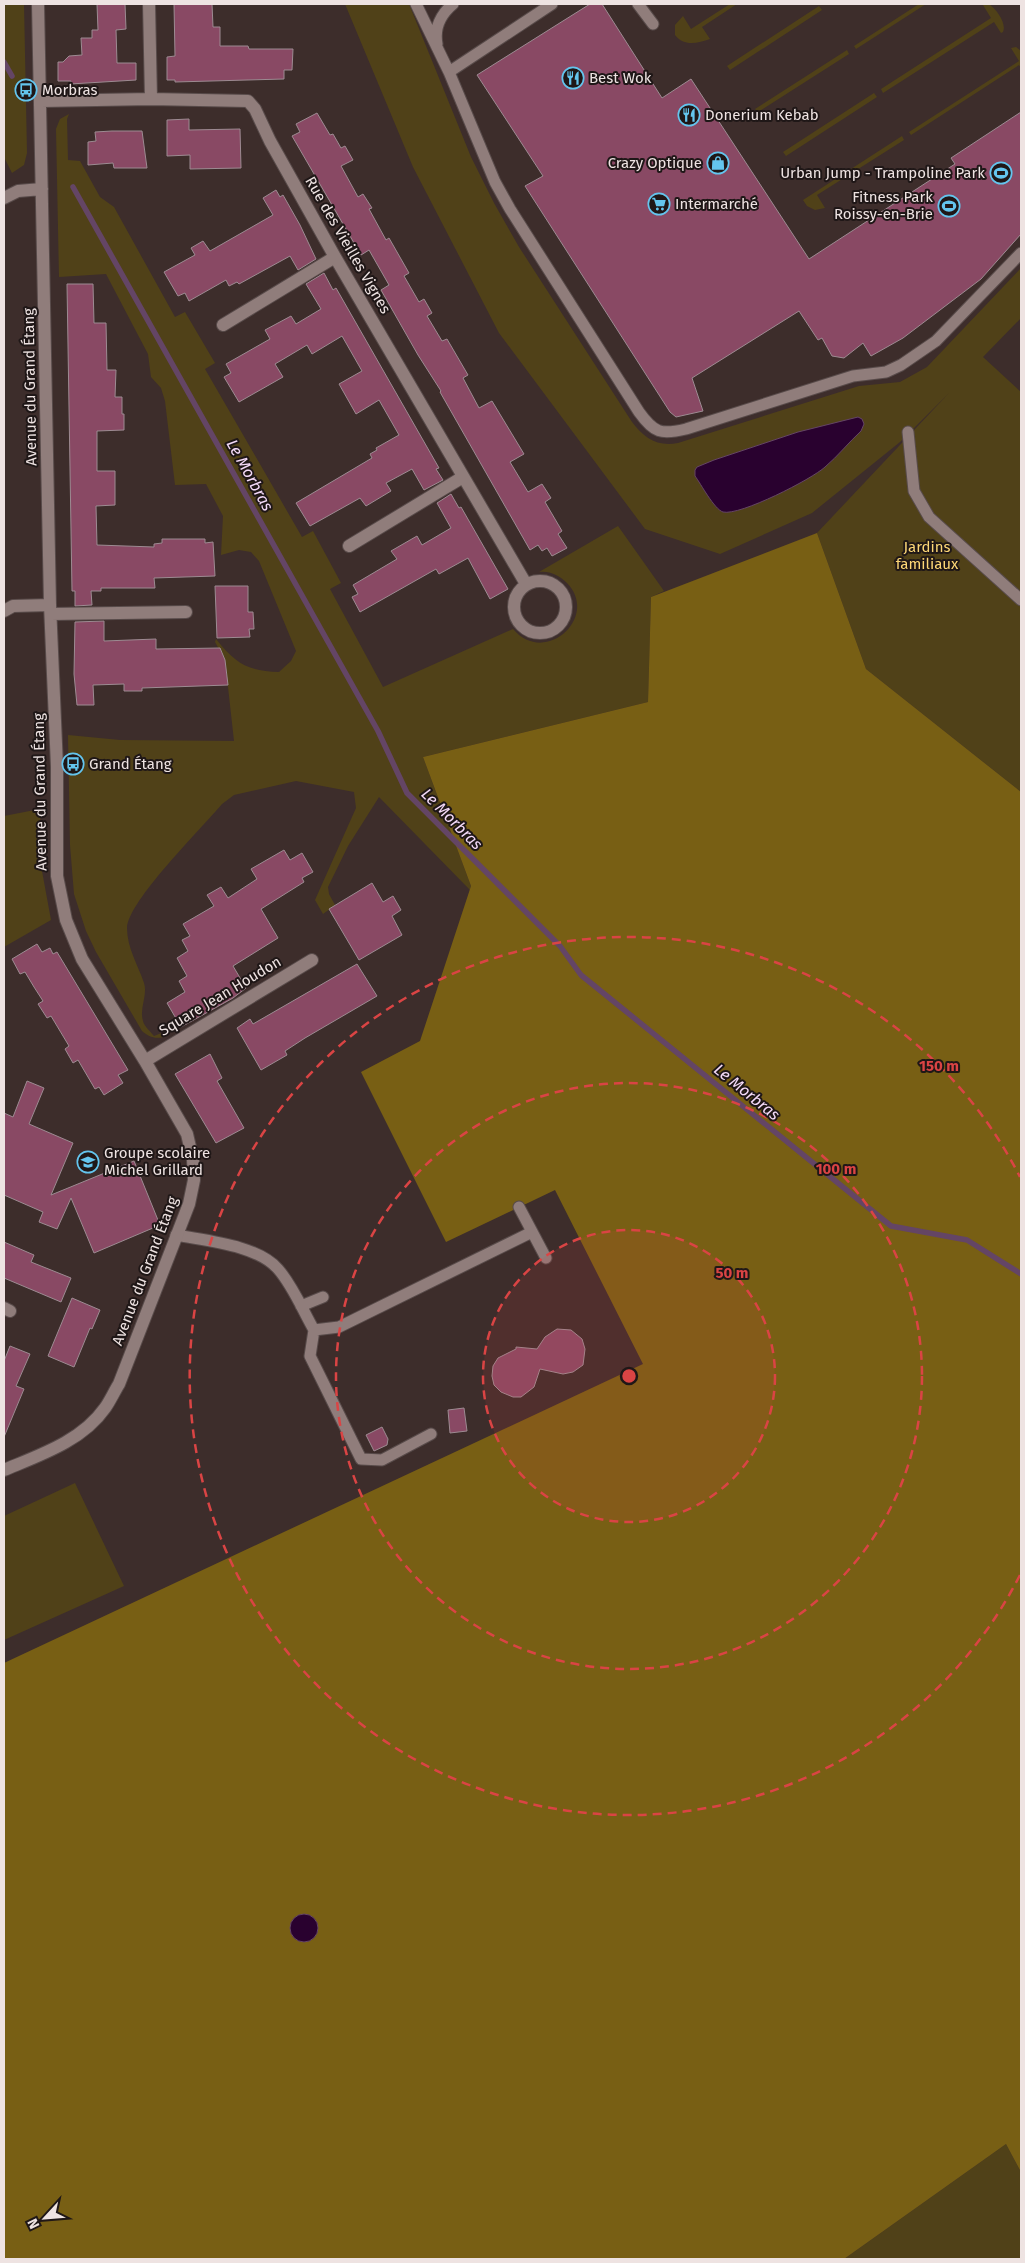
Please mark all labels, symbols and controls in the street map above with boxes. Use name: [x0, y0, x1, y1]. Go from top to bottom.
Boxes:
restaurant icon: Best Wok: [561, 66, 585, 90]
place label: Best Wok: [589, 69, 652, 87]
bus stop icon: Morbras: [14, 78, 38, 102]
place label: Morbras: [42, 81, 97, 99]
restaurant icon: Donerium Kebab: [677, 103, 701, 127]
place label: Donerium Kebab: [705, 106, 819, 124]
shop icon: Crazy Optique: [706, 151, 730, 175]
place label: Crazy Optique: [608, 154, 702, 172]
sports icon: Urban Jump - Trampoline Park: [989, 161, 1013, 185]
place label: Urban Jump - Trampoline Park: [780, 164, 985, 182]
street label: Rue des Vieilles Vignes: [301, 173, 395, 317]
place label: Fitness Park Roissy-en-Brie: [834, 188, 933, 223]
supermarket icon: Intermarché: [647, 192, 671, 216]
sports icon: Fitness Park Roissy-en-Brie: [937, 194, 961, 218]
place label: Intermarché: [675, 195, 758, 213]
street label: Avenue du Grand Étang: [20, 308, 40, 466]
water label: Le Morbras: [223, 436, 277, 514]
park label: Jardins familiaux: [896, 538, 959, 573]
street label: Avenue du Grand Étang: [30, 713, 50, 871]
bus stop icon: Grand Étang: [61, 752, 85, 776]
place label: Grand Étang: [89, 755, 172, 773]
water label: Le Morbras: [417, 784, 487, 854]
street label: Square Jean Houdon: [156, 952, 284, 1040]
text: 150 m: [919, 1057, 959, 1075]
water label: Le Morbras: [710, 1060, 784, 1124]
place label: Groupe scolaire Michel Grillard: [104, 1144, 210, 1179]
school or university icon: Groupe scolaire Michel Grillard: [76, 1150, 100, 1174]
text: 100 m: [816, 1160, 856, 1178]
street label: Avenue du Grand Étang: [108, 1194, 182, 1348]
text: 50 m: [715, 1264, 749, 1282]
centre of rings: [620, 1367, 638, 1385]
north arrow: [20, 2193, 70, 2243]
text: N: [24, 2216, 43, 2231]

